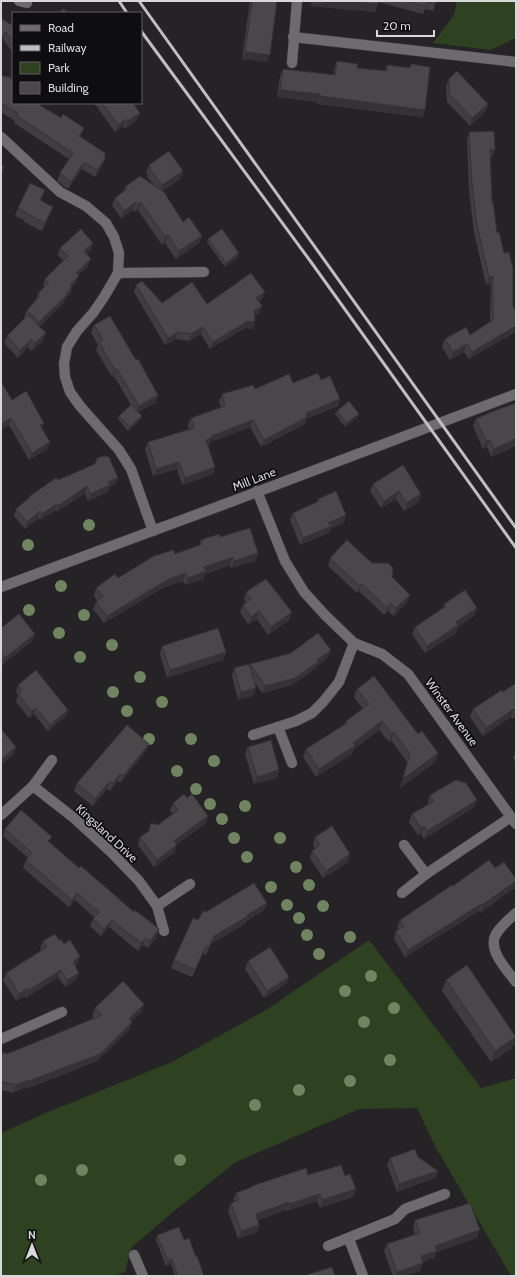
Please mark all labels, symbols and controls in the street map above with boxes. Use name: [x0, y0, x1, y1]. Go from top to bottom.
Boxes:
legend: [12, 12, 142, 104]
scale bar: [377, 12, 434, 38]
text: 20 m: [383, 18, 411, 33]
text: Road: [48, 20, 74, 35]
text: Railway: [48, 40, 86, 55]
text: Park: [48, 60, 70, 75]
text: Building: [48, 80, 90, 95]
street label: Mill Lane: [230, 464, 278, 494]
street label: Winster Avenue: [422, 675, 482, 749]
street label: Kingsland Drive: [73, 801, 141, 865]
north arrow: [12, 1225, 52, 1265]
text: N: [28, 1228, 36, 1242]

